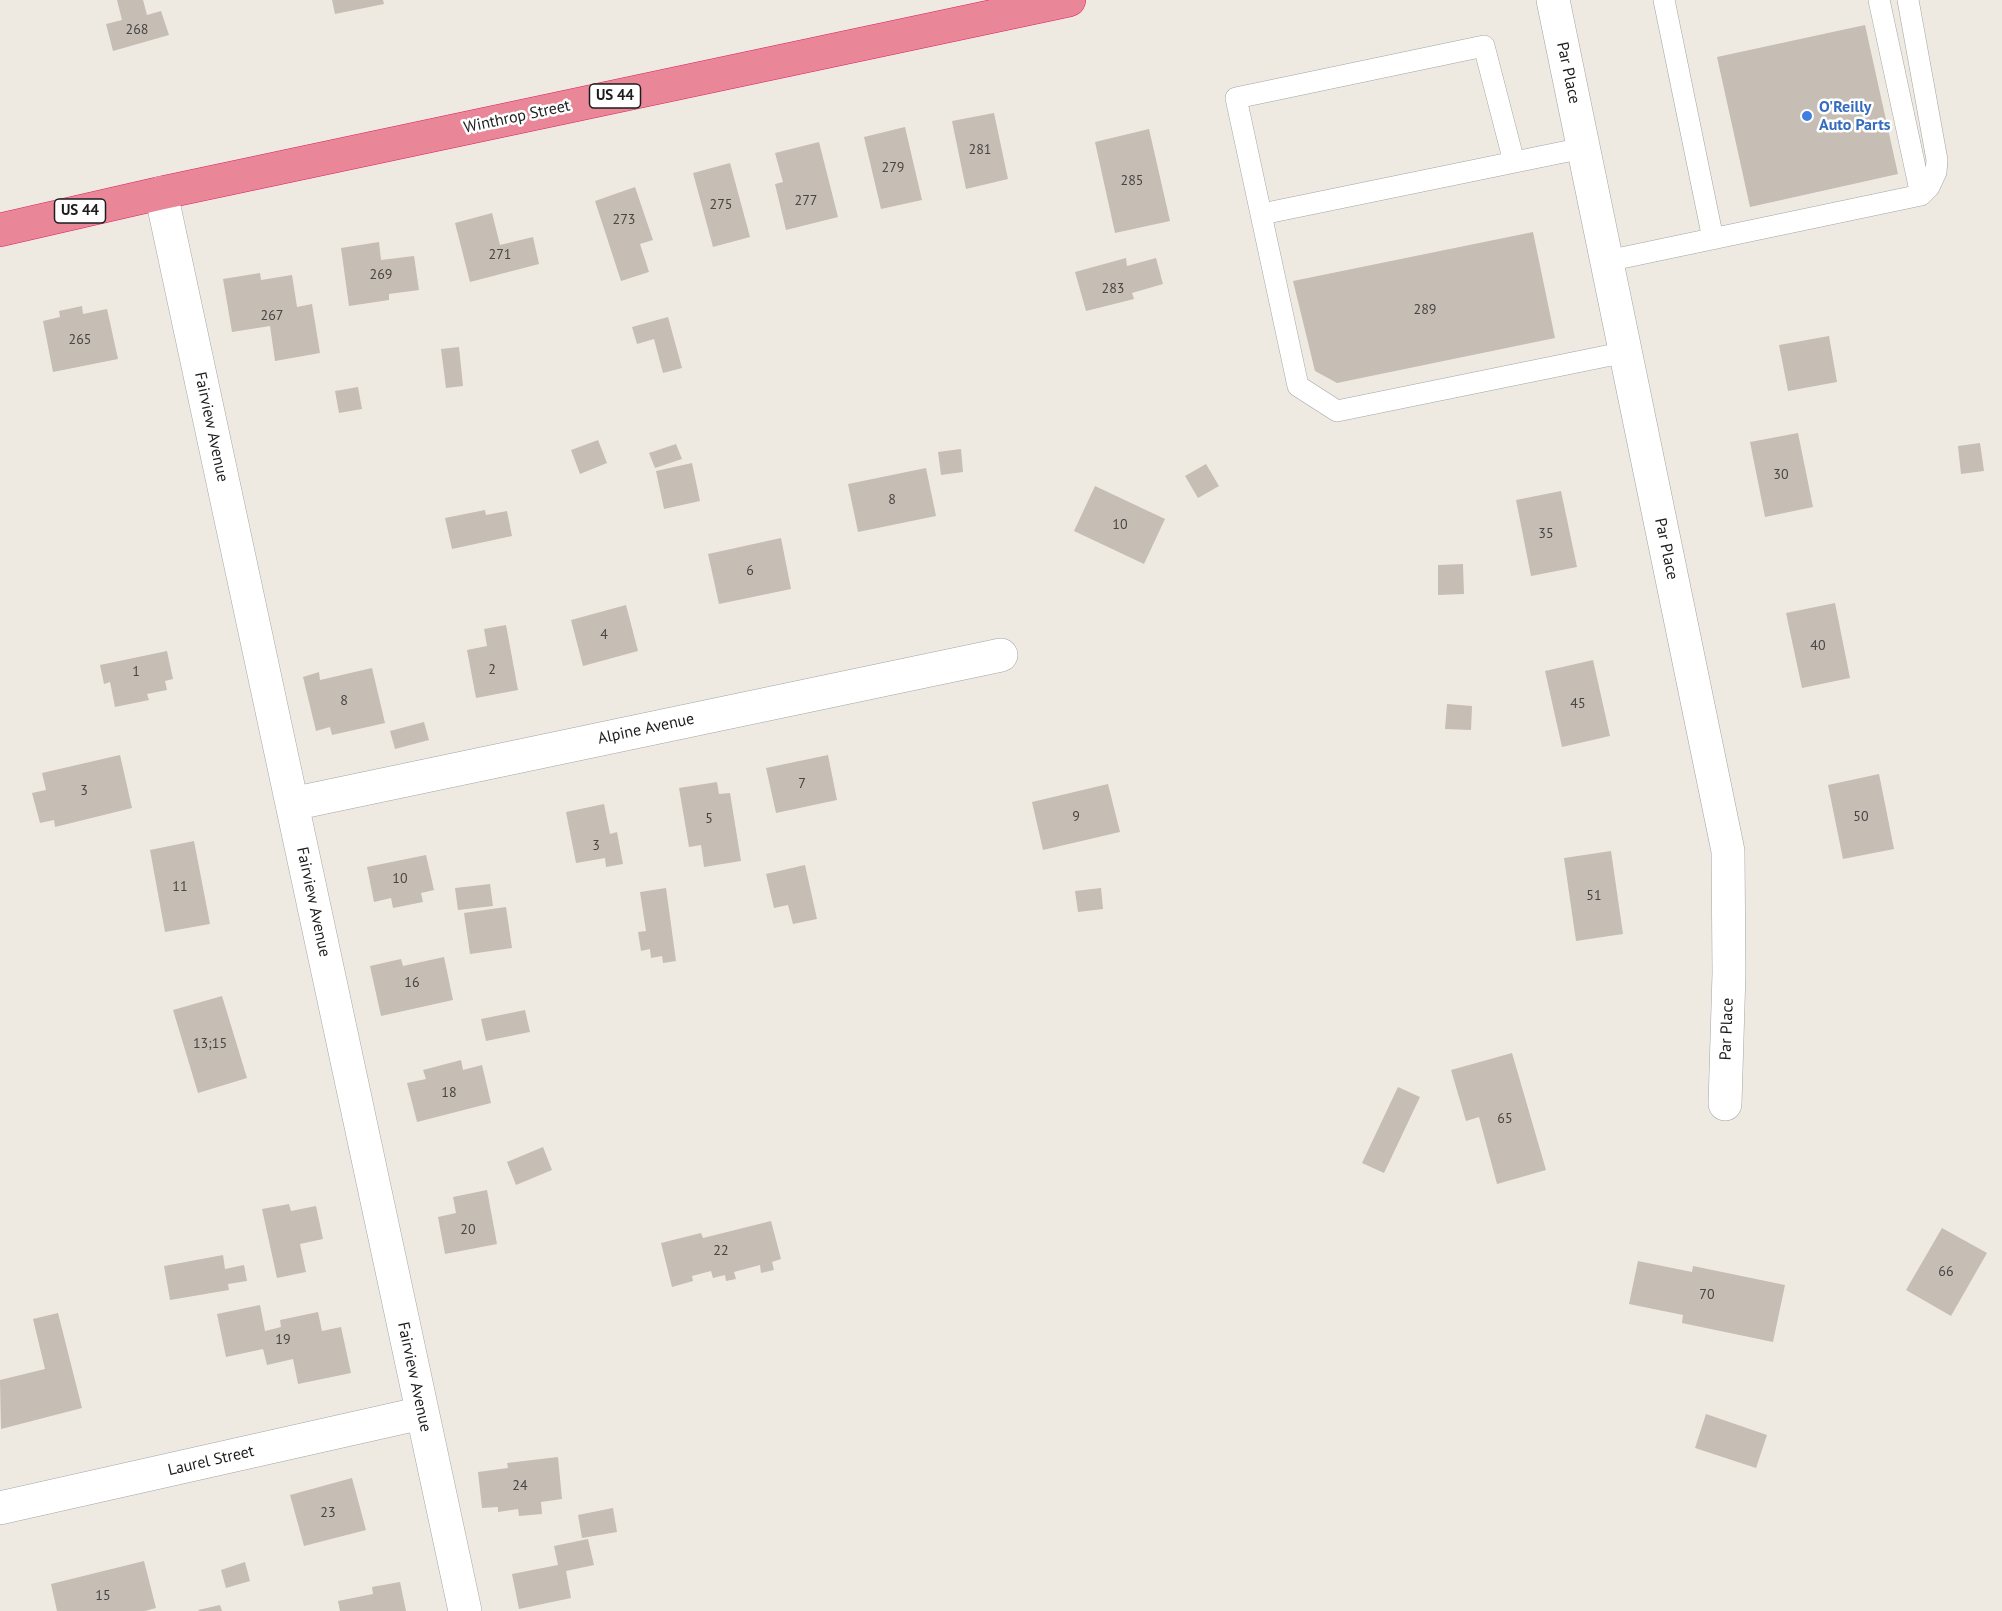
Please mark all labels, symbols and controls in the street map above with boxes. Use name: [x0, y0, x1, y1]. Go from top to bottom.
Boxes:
house number: 268: [126, 22, 148, 38]
street label: Par Place: [1552, 40, 1584, 106]
road number: US 44: [590, 84, 640, 108]
street label: Winthrop Street: [462, 96, 572, 138]
place label: O'Reilly Auto Parts: [1819, 97, 1890, 135]
marker: O'Reilly Auto Parts: [1800, 109, 1814, 123]
house number: 281: [969, 142, 991, 158]
house number: 279: [882, 160, 904, 176]
house number: 285: [1121, 173, 1143, 189]
house number: 277: [795, 193, 817, 209]
house number: 275: [710, 197, 732, 213]
road number: US 44: [54, 199, 106, 223]
house number: 273: [613, 212, 635, 228]
house number: 271: [489, 247, 511, 263]
house number: 269: [370, 267, 392, 283]
house number: 283: [1102, 281, 1124, 297]
house number: 289: [1414, 302, 1436, 318]
house number: 267: [261, 308, 283, 324]
house number: 265: [69, 332, 91, 348]
street label: Fairview Avenue: [190, 370, 232, 484]
house number: 30: [1773, 467, 1789, 483]
house number: 8: [888, 492, 896, 508]
street label: Par Place: [1650, 516, 1682, 582]
house number: 10: [1112, 517, 1128, 533]
house number: 35: [1538, 526, 1554, 542]
house number: 6: [746, 563, 754, 579]
house number: 4: [600, 627, 608, 643]
house number: 40: [1810, 638, 1826, 654]
house number: 2: [488, 662, 496, 678]
house number: 1: [132, 664, 140, 680]
house number: 8: [340, 693, 348, 709]
house number: 45: [1570, 696, 1586, 712]
street label: Alpine Avenue: [596, 709, 696, 749]
house number: 7: [798, 776, 806, 792]
house number: 3: [80, 783, 88, 799]
house number: 9: [1072, 809, 1080, 825]
house number: 50: [1853, 809, 1869, 825]
house number: 5: [705, 811, 713, 827]
house number: 3: [592, 838, 600, 854]
street label: Fairview Avenue: [292, 845, 334, 959]
house number: 10: [392, 871, 408, 887]
house number: 11: [172, 879, 188, 895]
house number: 51: [1586, 888, 1602, 904]
house number: 16: [404, 975, 420, 991]
street label: Par Place: [1716, 997, 1738, 1061]
house number: 13;15: [193, 1036, 227, 1052]
house number: 18: [441, 1085, 457, 1101]
house number: 65: [1497, 1111, 1513, 1127]
house number: 20: [460, 1222, 476, 1238]
house number: 22: [713, 1243, 729, 1259]
house number: 66: [1938, 1264, 1954, 1280]
house number: 70: [1699, 1287, 1715, 1303]
street label: Fairview Avenue: [393, 1320, 435, 1434]
house number: 19: [275, 1332, 291, 1348]
street label: Laurel Street: [166, 1442, 256, 1480]
house number: 24: [512, 1478, 528, 1494]
house number: 23: [320, 1505, 336, 1521]
house number: 15: [95, 1588, 111, 1604]

